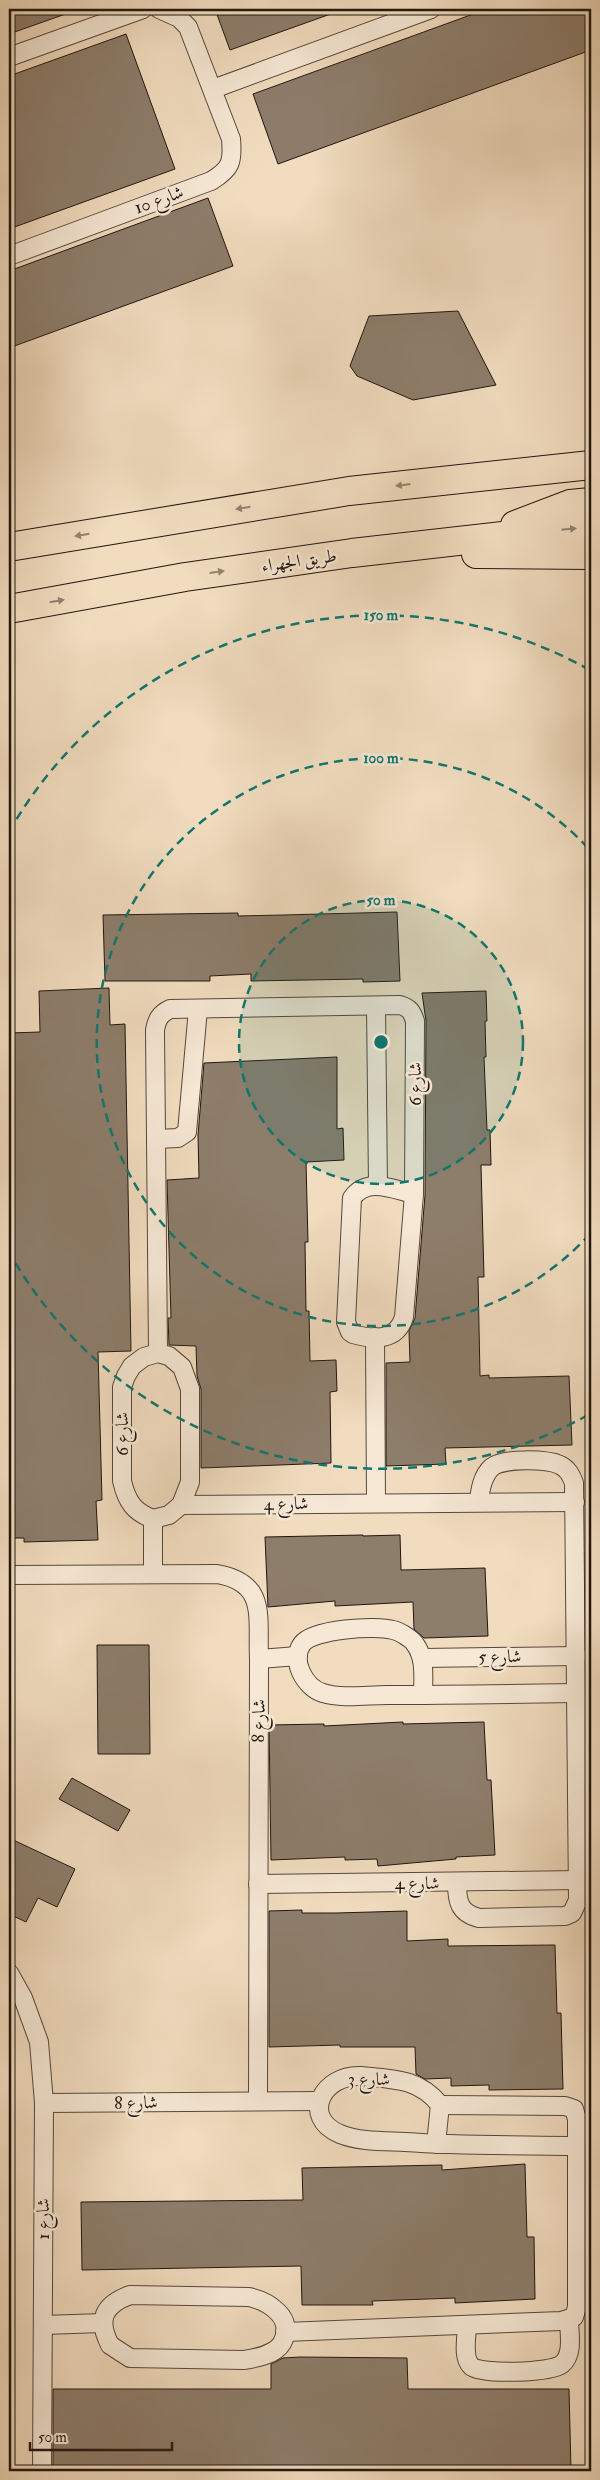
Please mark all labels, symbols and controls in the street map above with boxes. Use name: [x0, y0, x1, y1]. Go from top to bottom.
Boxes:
street label: شارع 10: [131, 181, 188, 222]
one-way arrow: [395, 481, 411, 489]
one-way arrow: [234, 505, 250, 513]
one-way arrow: [561, 525, 577, 533]
one-way arrow: [74, 531, 90, 539]
street label: طريق الجهراء: [260, 544, 338, 578]
one-way arrow: [209, 568, 225, 576]
one-way arrow: [49, 596, 65, 604]
text: 150 m: [364, 606, 398, 625]
text: 100 m: [363, 749, 399, 768]
text: 50 m: [367, 891, 396, 910]
centre of rings: [372, 1033, 390, 1051]
street label: شارع 6: [404, 1062, 430, 1106]
street label: شارع 6: [111, 1412, 137, 1456]
street label: شارع 4: [263, 1492, 309, 1519]
street label: شارع 5: [478, 1645, 522, 1672]
street label: شارع 8: [247, 1699, 274, 1743]
street label: شارع 4: [395, 1872, 439, 1898]
street label: شارع 3: [348, 2068, 390, 2094]
street label: شارع 8: [114, 2091, 158, 2118]
street label: شارع 1: [32, 2198, 58, 2240]
scale bar: [30, 2420, 172, 2452]
text: 50 m: [38, 2428, 67, 2447]

